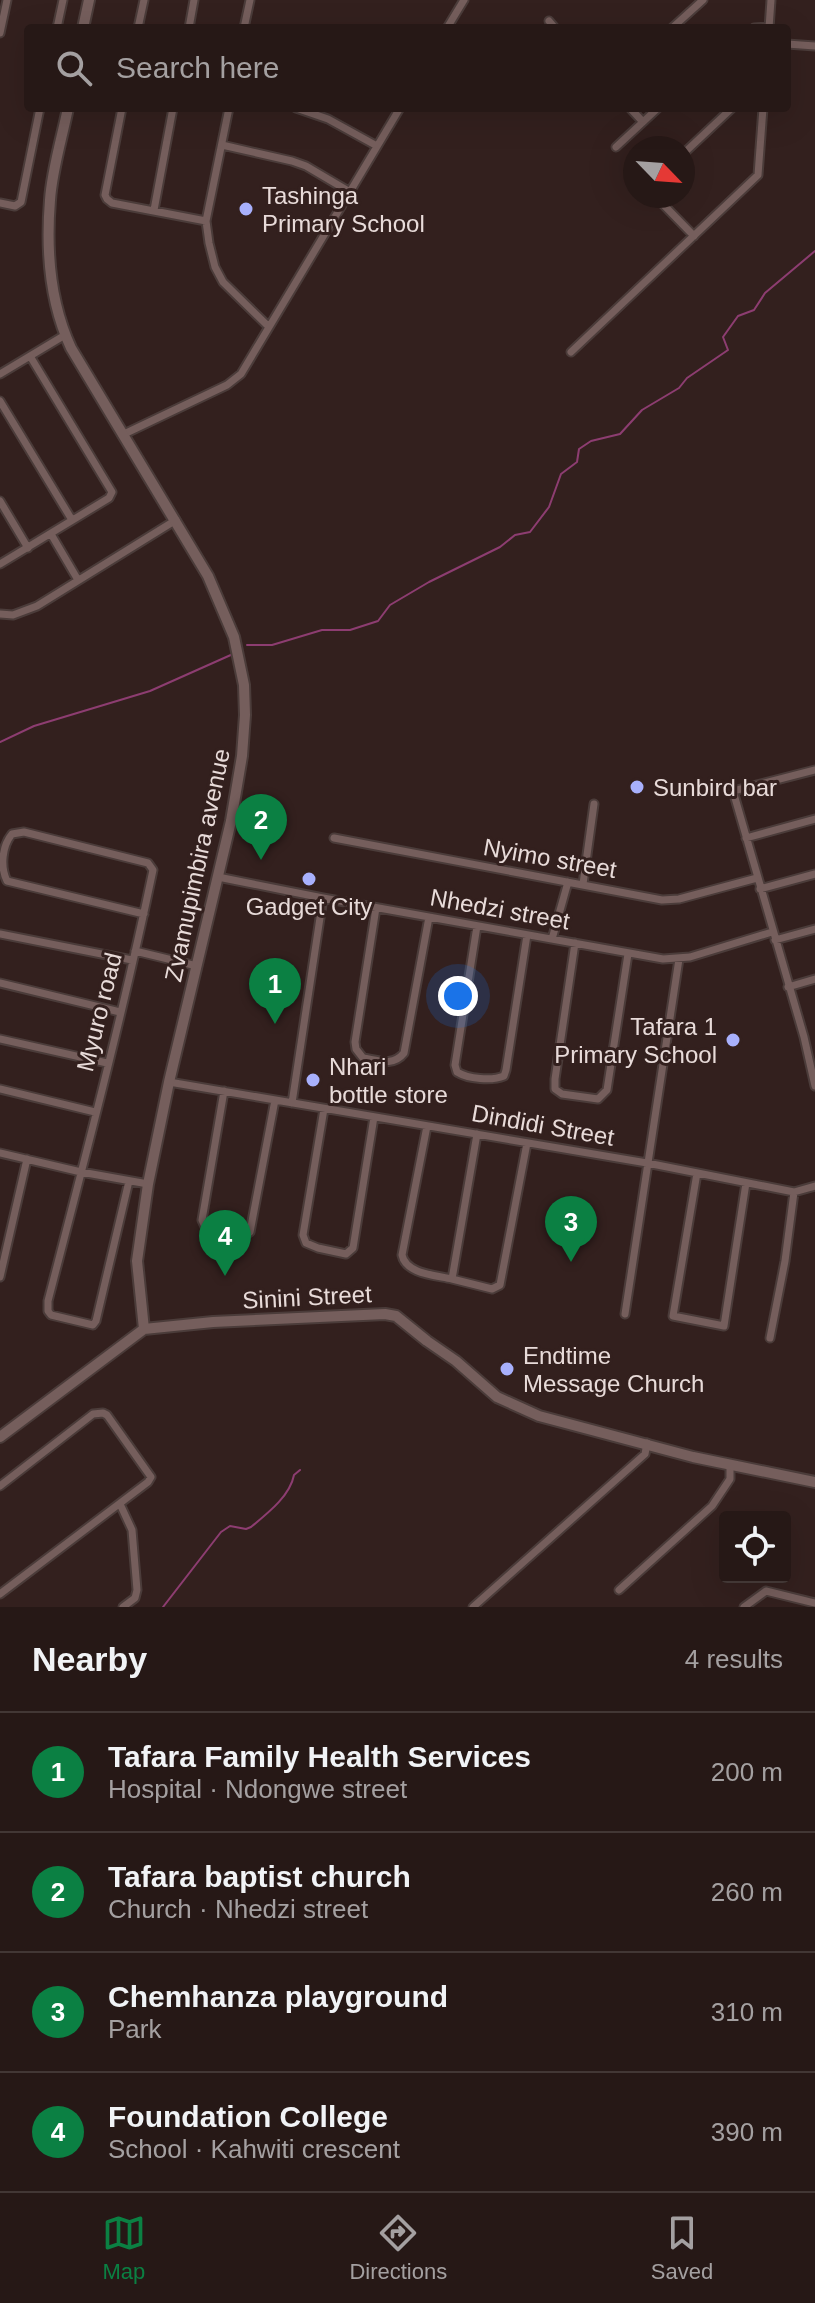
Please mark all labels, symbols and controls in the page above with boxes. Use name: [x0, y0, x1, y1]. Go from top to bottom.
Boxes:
search box: [24, 24, 791, 112]
icon: search: [52, 46, 96, 90]
text: Search here: [116, 51, 279, 84]
north arrow: [623, 136, 695, 208]
place label: Tashinga Primary School: [262, 182, 425, 237]
marker: Tashinga Primary School: [237, 200, 255, 218]
street label: Zvamupimbira avenue: [159, 746, 235, 984]
place label: Sunbird bar: [653, 774, 777, 801]
marker: Sunbird bar: [628, 778, 646, 796]
pin: 2: [235, 794, 287, 860]
street label: Nyimo street: [481, 833, 619, 883]
marker: Gadget City: [300, 870, 318, 888]
street label: Nhedzi street: [428, 883, 572, 935]
place label: Gadget City: [246, 893, 372, 920]
street label: Myuro road: [71, 950, 127, 1074]
pin: 1: [249, 958, 301, 1024]
your location: [438, 976, 478, 1016]
place label: Tafara 1 Primary School: [554, 1013, 717, 1068]
marker: Tafara 1 Primary School: [724, 1031, 742, 1049]
place label: Nhari bottle store: [329, 1053, 448, 1108]
marker: Nhari bottle store: [304, 1071, 322, 1089]
street label: Dindidi Street: [470, 1099, 617, 1151]
pin: 3: [545, 1196, 597, 1262]
pin: 4: [199, 1210, 251, 1276]
street label: Sinini Street: [242, 1280, 373, 1314]
place label: Endtime Message Church: [523, 1342, 704, 1397]
marker: Endtime Message Church: [498, 1360, 516, 1378]
map controls: [719, 1511, 791, 1583]
button: locate: [719, 1511, 791, 1583]
text: Nearby: [32, 1640, 147, 1678]
text: 4 results: [685, 1644, 783, 1674]
text: Tafara Family Health Services: [108, 1740, 531, 1773]
text: 1: [51, 1757, 65, 1787]
text: 200 m: [711, 1757, 783, 1787]
text: Hospital · Ndongwe street: [108, 1774, 407, 1804]
text: Tafara baptist church: [108, 1860, 411, 1893]
text: 2: [51, 1877, 65, 1907]
text: 260 m: [711, 1877, 783, 1907]
text: Church · Nhedzi street: [108, 1894, 368, 1924]
text: Chemhanza playground: [108, 1980, 448, 2013]
text: 3: [51, 1997, 65, 2027]
text: 310 m: [711, 1997, 783, 2027]
text: Park: [108, 2014, 161, 2044]
text: Foundation College: [108, 2100, 388, 2133]
text: 4: [51, 2117, 65, 2147]
text: 390 m: [711, 2117, 783, 2147]
text: School · Kahwiti crescent: [108, 2134, 400, 2164]
tab: Map: [102, 2211, 146, 2285]
tab: Directions: [349, 2211, 447, 2285]
tab: Saved: [651, 2211, 713, 2285]

